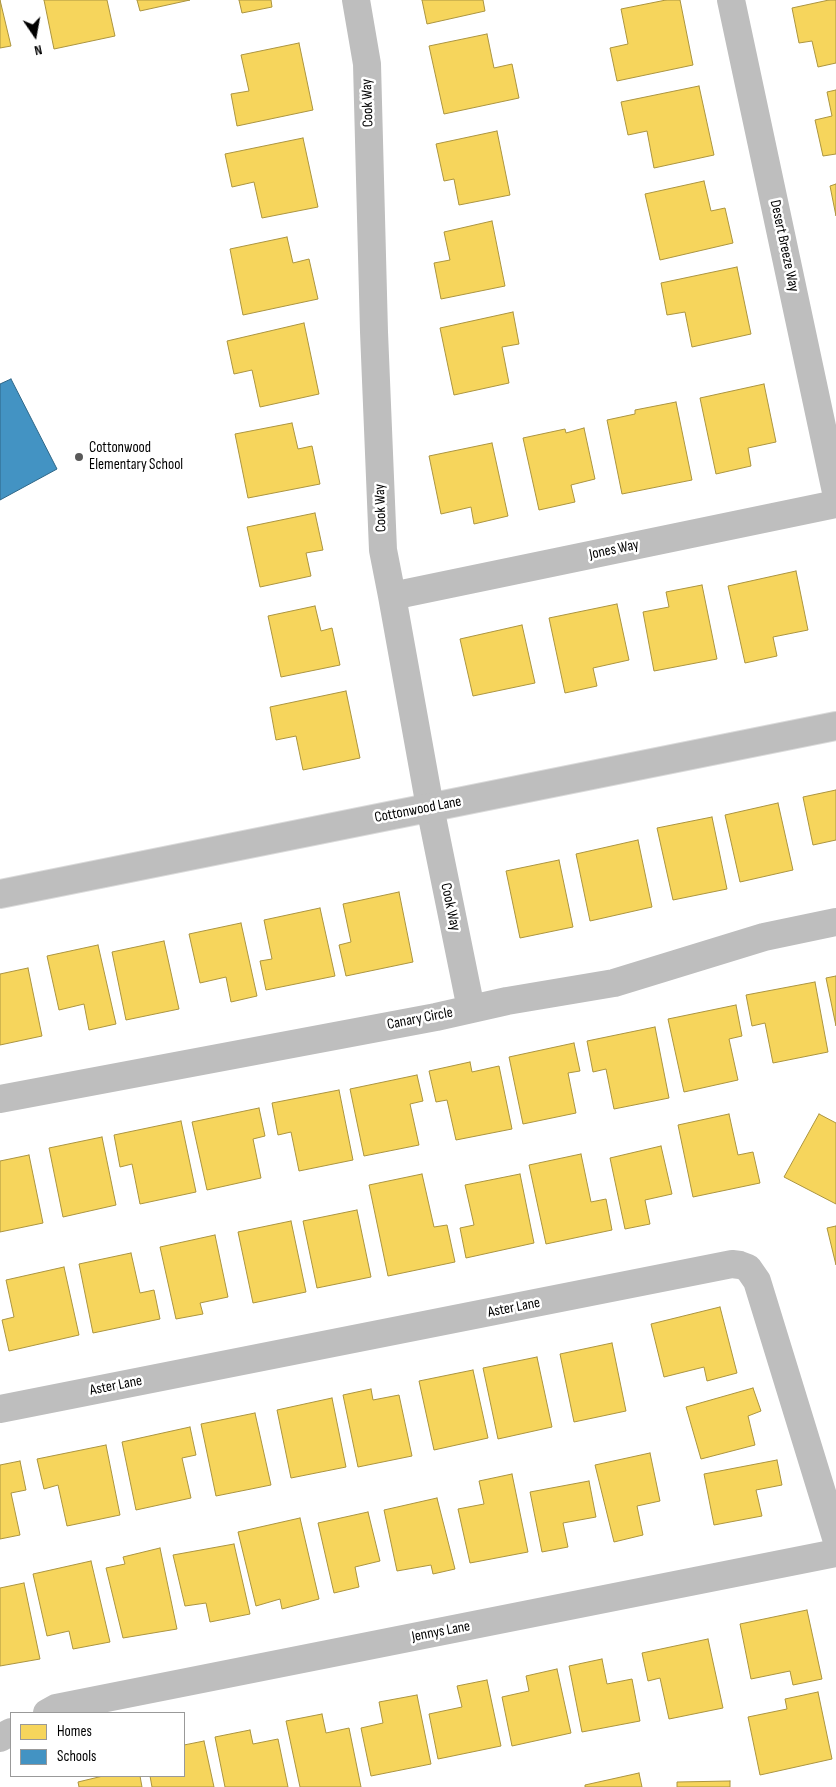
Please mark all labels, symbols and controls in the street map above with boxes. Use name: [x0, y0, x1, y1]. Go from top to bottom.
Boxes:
north arrow: [10, 10, 60, 60]
text: N: [33, 41, 44, 59]
street label: Cook Way: [358, 78, 378, 128]
street label: Desert Breeze Way: [765, 198, 803, 294]
place label: Cottonwood Elementary School: [89, 439, 183, 474]
marker: Cottonwood Elementary School: [73, 451, 85, 463]
street label: Cook Way: [371, 483, 391, 533]
street label: Jones Way: [588, 536, 640, 564]
street label: Cottonwood Lane: [373, 793, 463, 827]
street label: Cook Way: [436, 881, 464, 933]
street label: Canary Circle: [386, 1004, 454, 1034]
street label: Aster Lane: [486, 1294, 542, 1322]
street label: Aster Lane: [88, 1372, 144, 1400]
street label: Jennys Lane: [410, 1618, 472, 1646]
legend: [10, 1712, 185, 1777]
text: Homes: [57, 1722, 92, 1741]
text: Schools: [57, 1747, 96, 1766]

